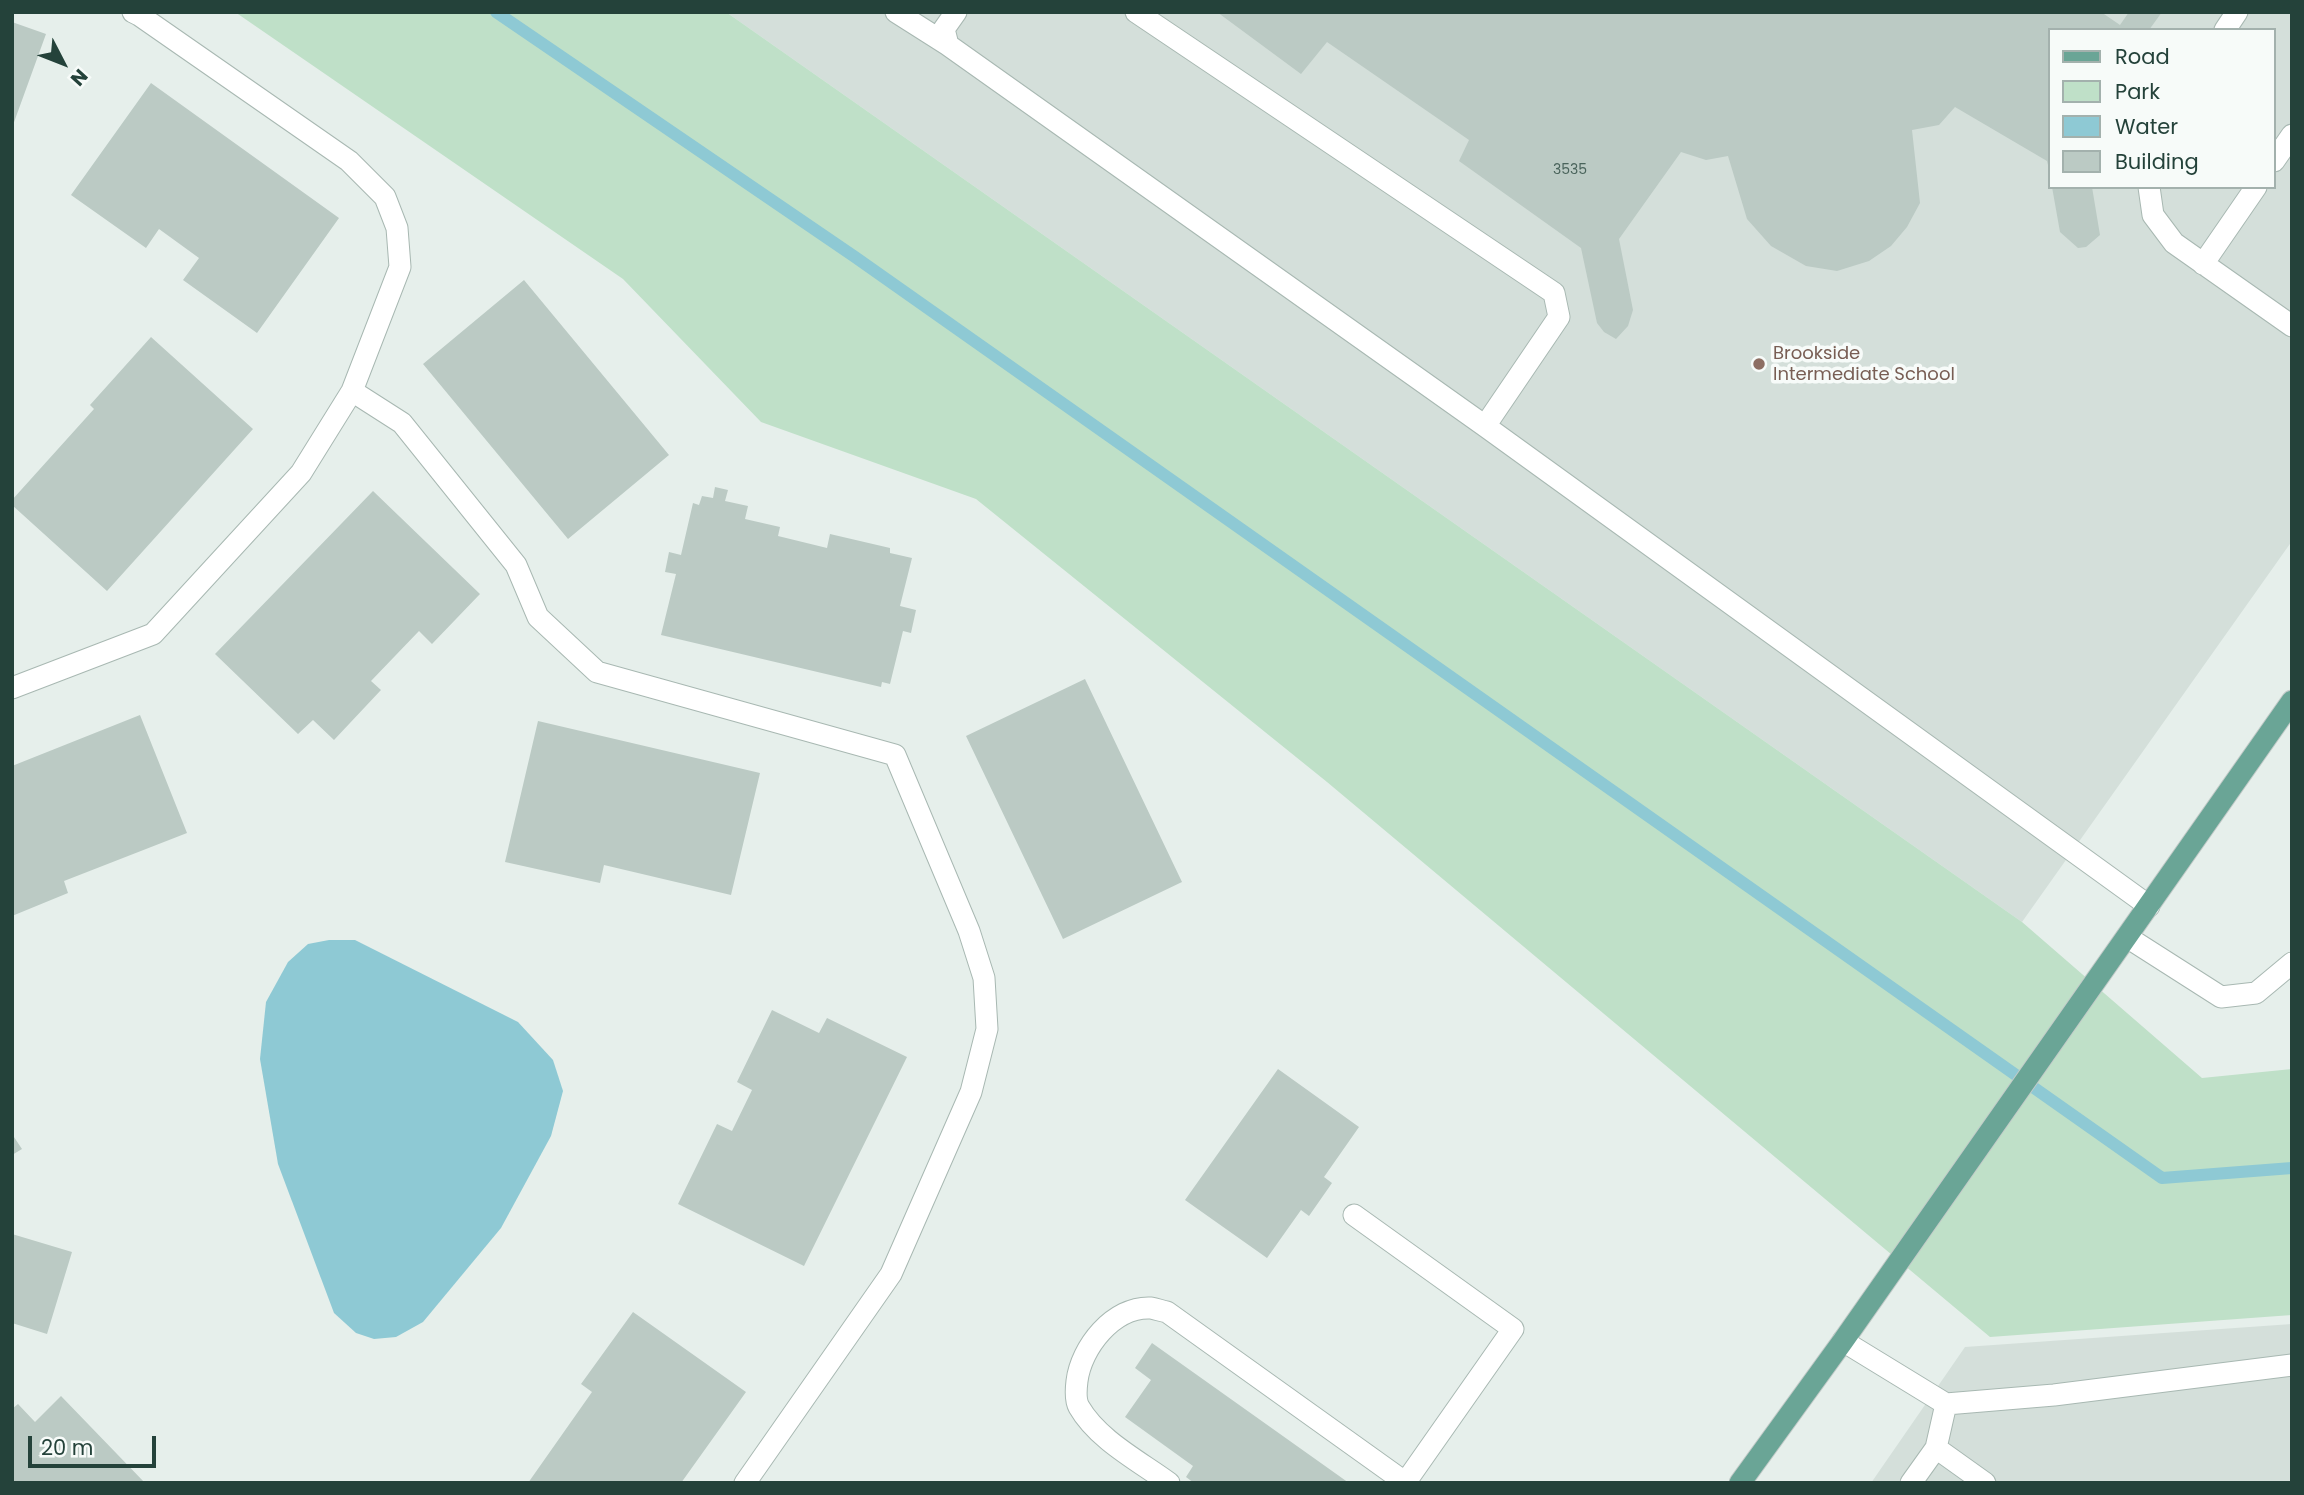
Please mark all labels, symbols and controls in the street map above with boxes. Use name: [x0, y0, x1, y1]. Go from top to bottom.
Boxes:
north arrow: [28, 28, 98, 98]
legend: [2048, 28, 2276, 189]
text: Road: [2115, 42, 2170, 71]
text: N: [64, 63, 94, 92]
text: Park: [2115, 77, 2160, 106]
text: Water: [2115, 112, 2178, 141]
text: Building: [2115, 147, 2199, 176]
house number: 3535: [1553, 162, 1587, 178]
place label: Brookside Intermediate School: [1773, 343, 1955, 386]
marker: Brookside Intermediate School: [1751, 356, 1767, 372]
scale bar: [32, 1422, 159, 1466]
text: 20 m: [41, 1433, 94, 1462]

